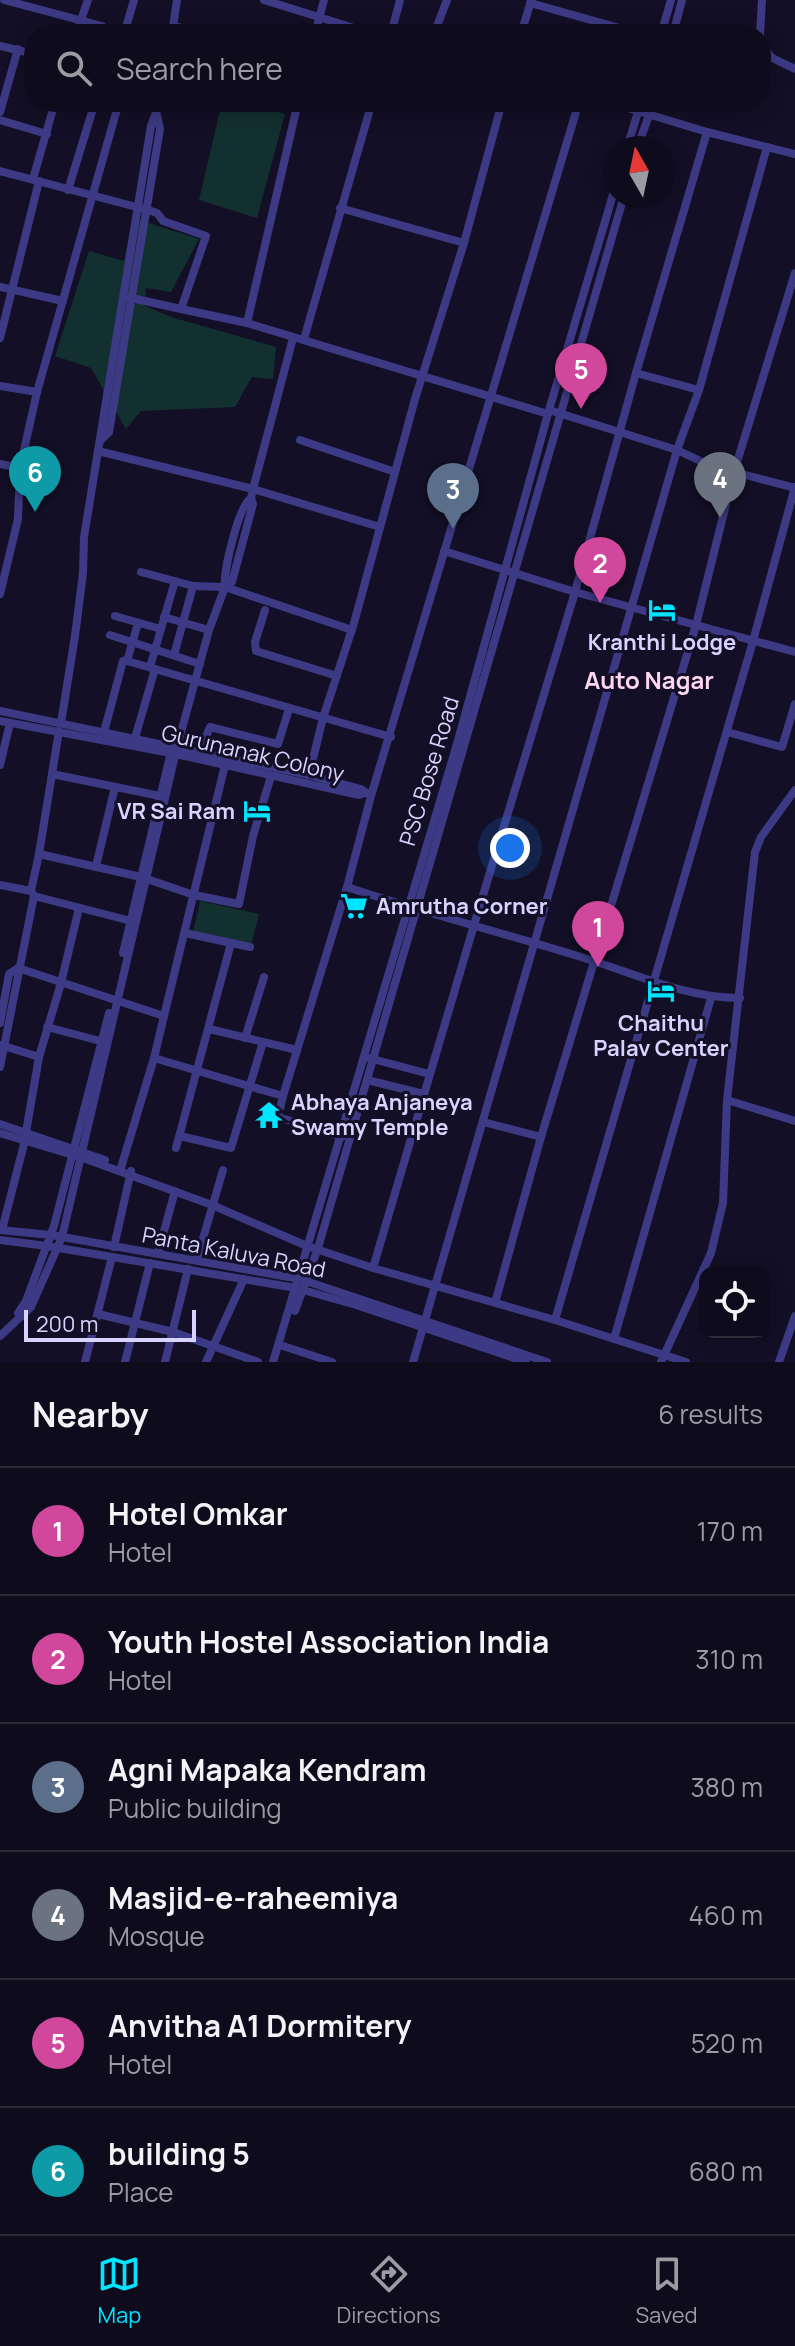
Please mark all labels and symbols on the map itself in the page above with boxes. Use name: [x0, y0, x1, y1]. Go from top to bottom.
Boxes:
north arrow: [603, 136, 675, 208]
pin: 5: [555, 343, 607, 409]
pin: 6: [9, 446, 61, 512]
pin: 4: [694, 452, 746, 518]
pin: 3: [427, 463, 479, 529]
pin: 2: [574, 537, 626, 603]
hotel icon: Kranthi Lodge: [647, 595, 677, 625]
place label: Kranthi Lodge: [588, 627, 736, 657]
district label: Auto Nagar: [584, 663, 714, 696]
street label: PSC Bose Road: [392, 693, 466, 849]
street label: Gurunanak Colony: [159, 717, 348, 789]
place label: VR Sai Ram: [117, 796, 235, 826]
hotel icon: VR Sai Ram: [242, 796, 272, 826]
your location: [490, 828, 530, 868]
supermarket icon: Amrutha Corner: [339, 891, 369, 921]
place label: Amrutha Corner: [376, 891, 548, 921]
pin: 1: [572, 901, 624, 967]
hotel icon: Chaithu Palav Center: [646, 976, 676, 1006]
place label: Chaithu Palav Center: [593, 1008, 729, 1063]
place label: Abhaya Anjaneya Swamy Temple: [291, 1087, 473, 1142]
temple icon: Abhaya Anjaneya Swamy Temple: [254, 1100, 284, 1130]
street label: Panta Kaluva Road: [140, 1220, 328, 1284]
scale bar: [24, 1306, 196, 1342]

